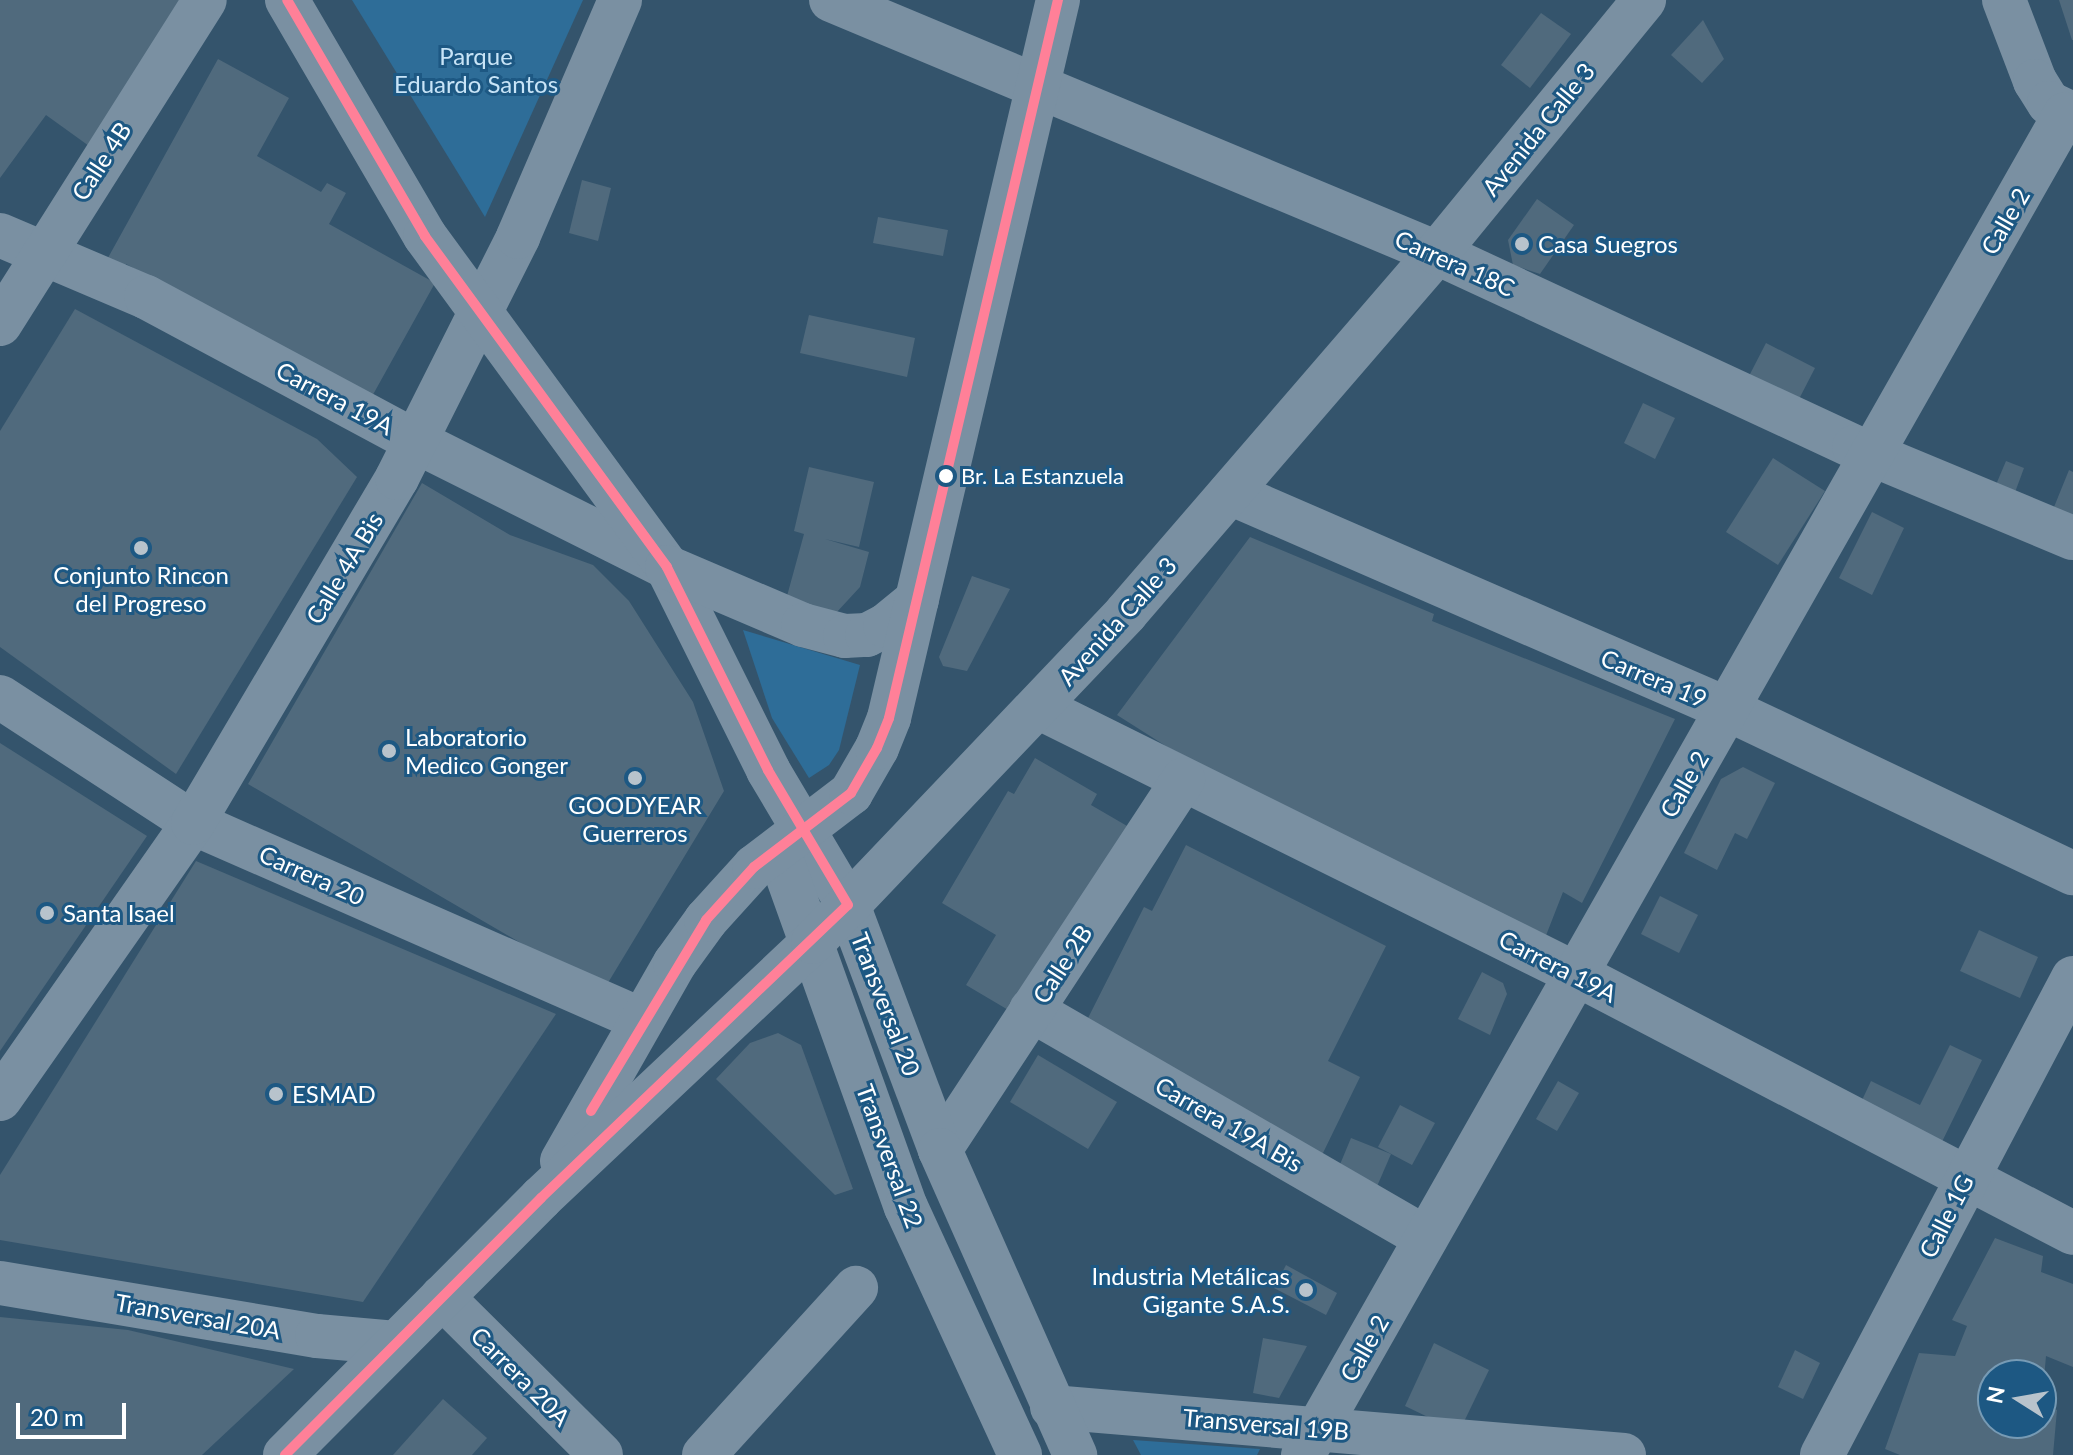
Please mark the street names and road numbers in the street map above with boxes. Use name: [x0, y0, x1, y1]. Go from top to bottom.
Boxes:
street label: Avenida Calle 3: [1476, 57, 1600, 201]
street label: Calle 4B: [65, 116, 137, 206]
street label: Calle 2: [1975, 183, 2035, 259]
street label: Carrera 18C: [1391, 224, 1519, 302]
street label: Carrera 19A: [272, 355, 398, 441]
street label: Calle 4A Bis: [299, 507, 389, 629]
street label: Avenida Calle 3: [1052, 551, 1182, 691]
street label: Carrera 19: [1597, 643, 1711, 713]
street label: Calle 2: [1654, 746, 1714, 822]
street label: Carrera 20: [255, 839, 369, 911]
street label: Calle 2B: [1026, 919, 1098, 1009]
street label: Carrera 19A: [1494, 924, 1622, 1008]
street label: Transversal 20: [846, 928, 926, 1080]
street label: Carrera 19A Bis: [1150, 1070, 1308, 1178]
street label: Transversal 22: [851, 1080, 929, 1232]
street label: Calle 1G: [1913, 1170, 1979, 1262]
street label: Transversal 20A: [113, 1287, 283, 1345]
street label: Calle 2: [1334, 1310, 1394, 1386]
street label: Carrera 20A: [465, 1320, 577, 1432]
street label: Transversal 19B: [1182, 1402, 1350, 1446]

